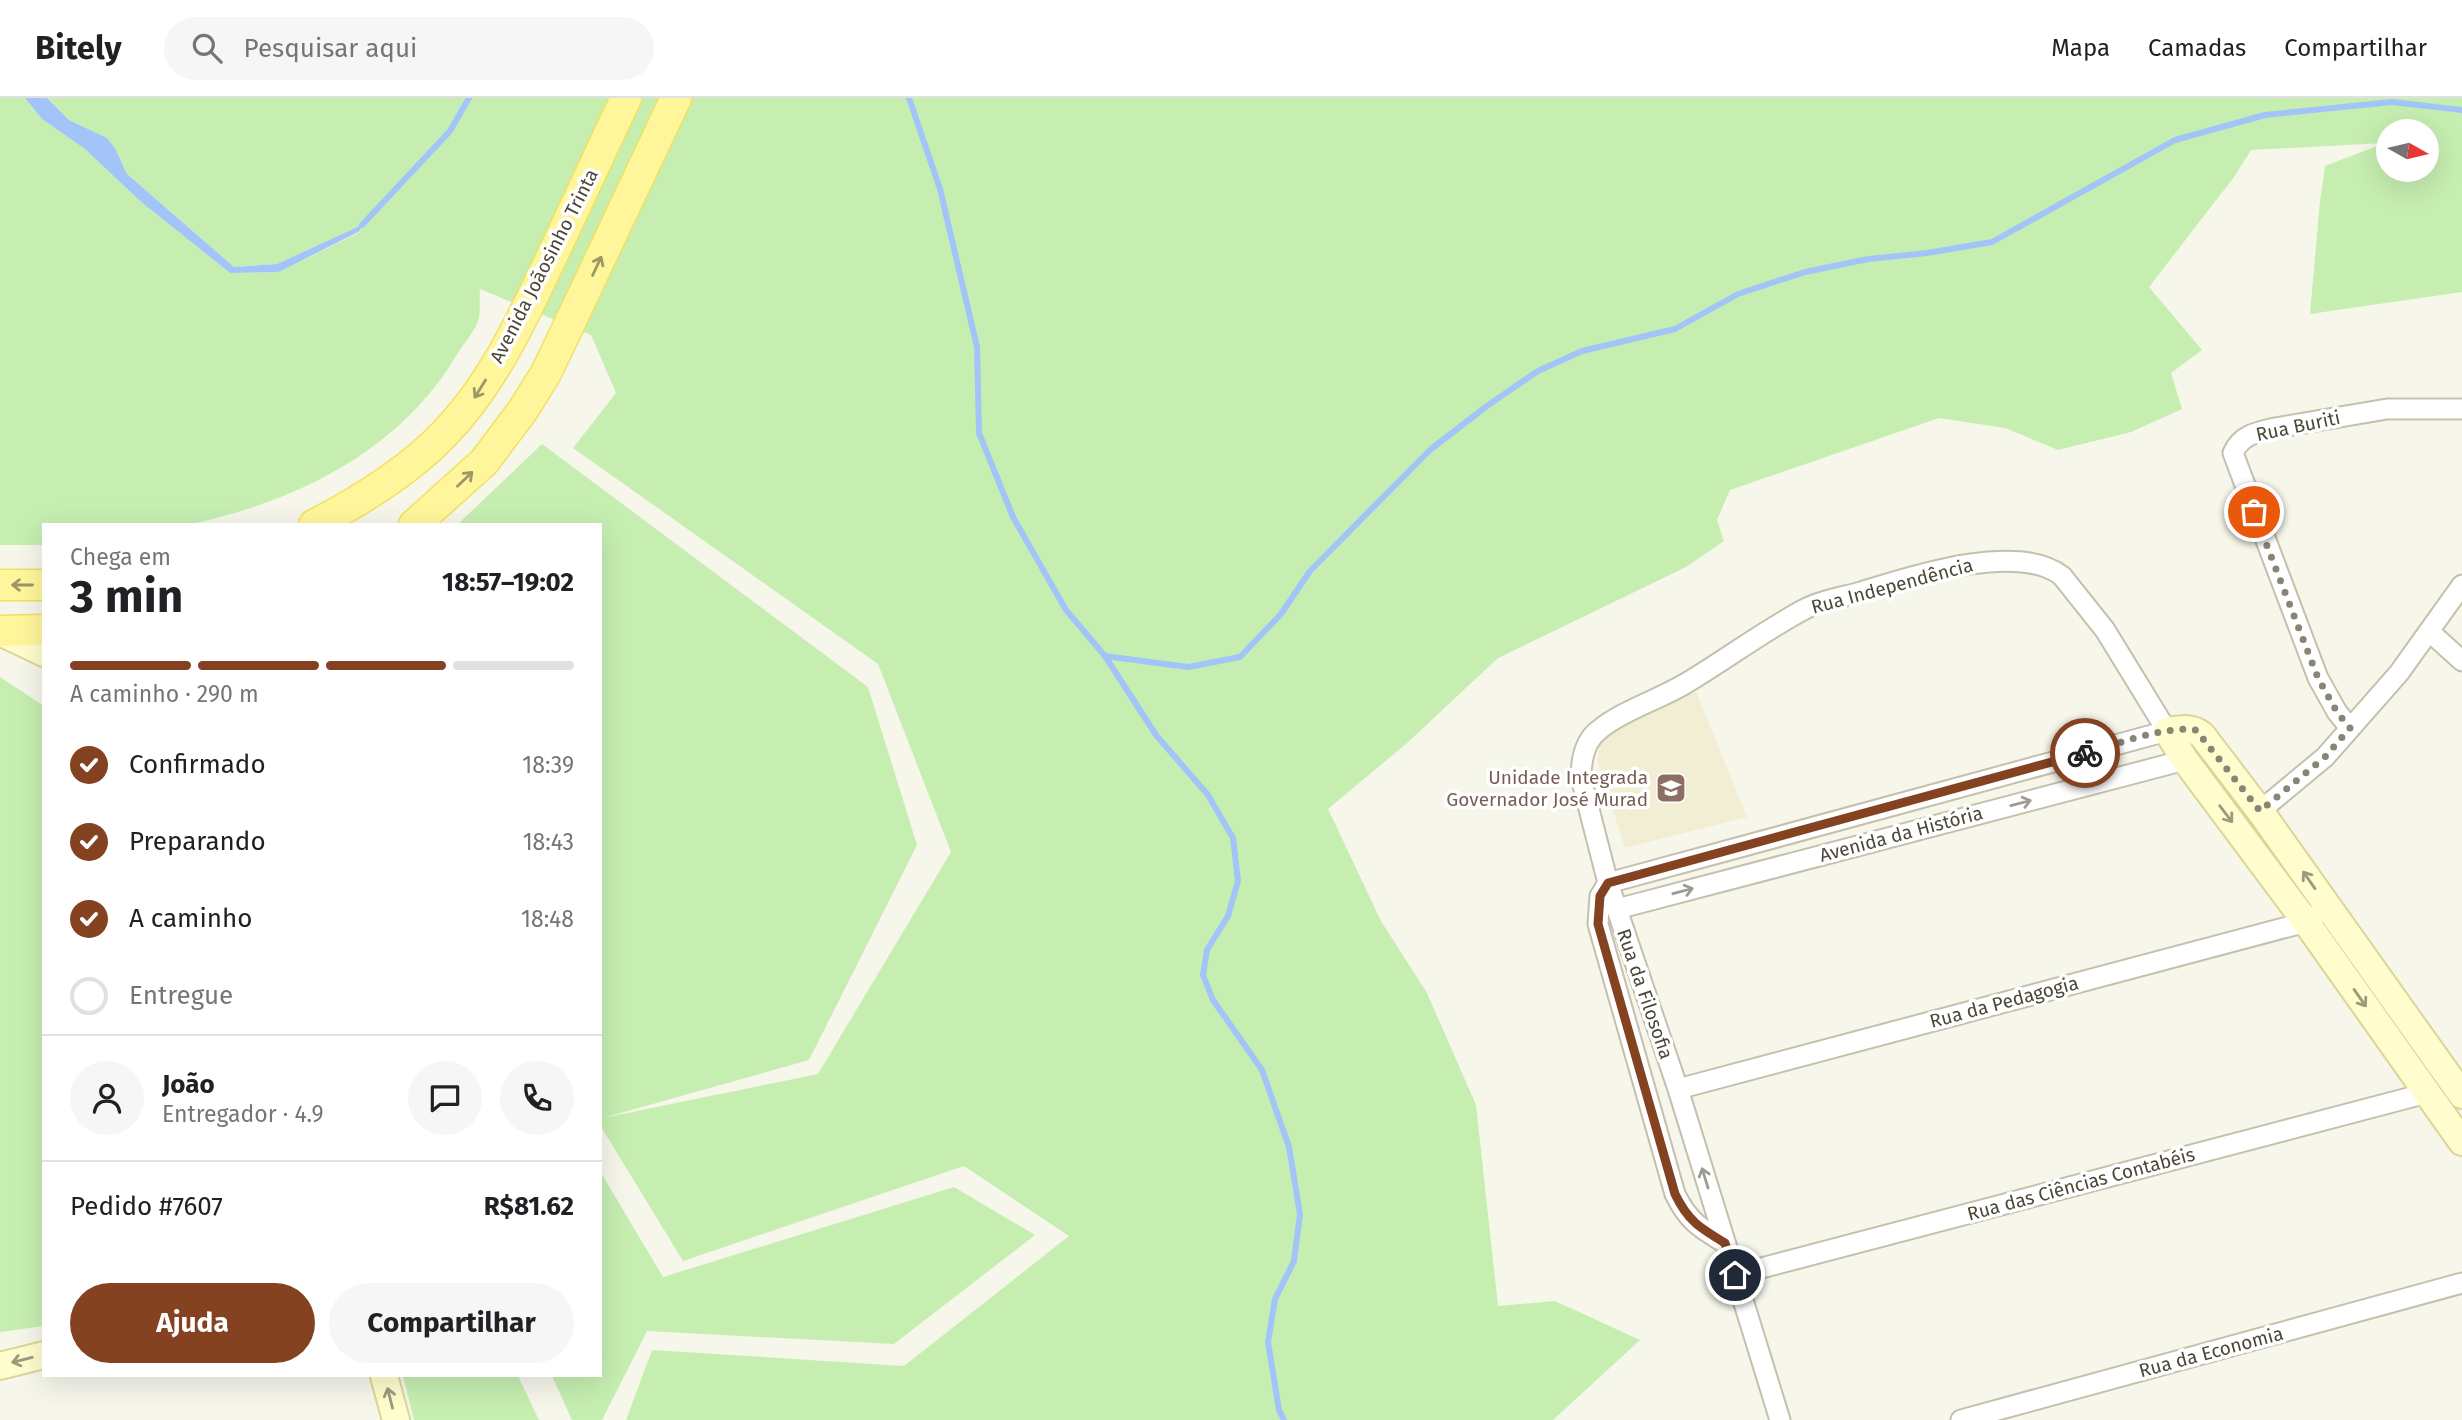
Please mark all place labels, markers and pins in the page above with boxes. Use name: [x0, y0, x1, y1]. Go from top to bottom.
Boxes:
pin: [2224, 482, 2284, 542]
place label: Unidade Integrada Governador José Murad: [1446, 766, 1648, 811]
school or university icon: Unidade Integrada Governador José Murad: [1654, 771, 1688, 805]
pin: [1705, 1245, 1765, 1305]

